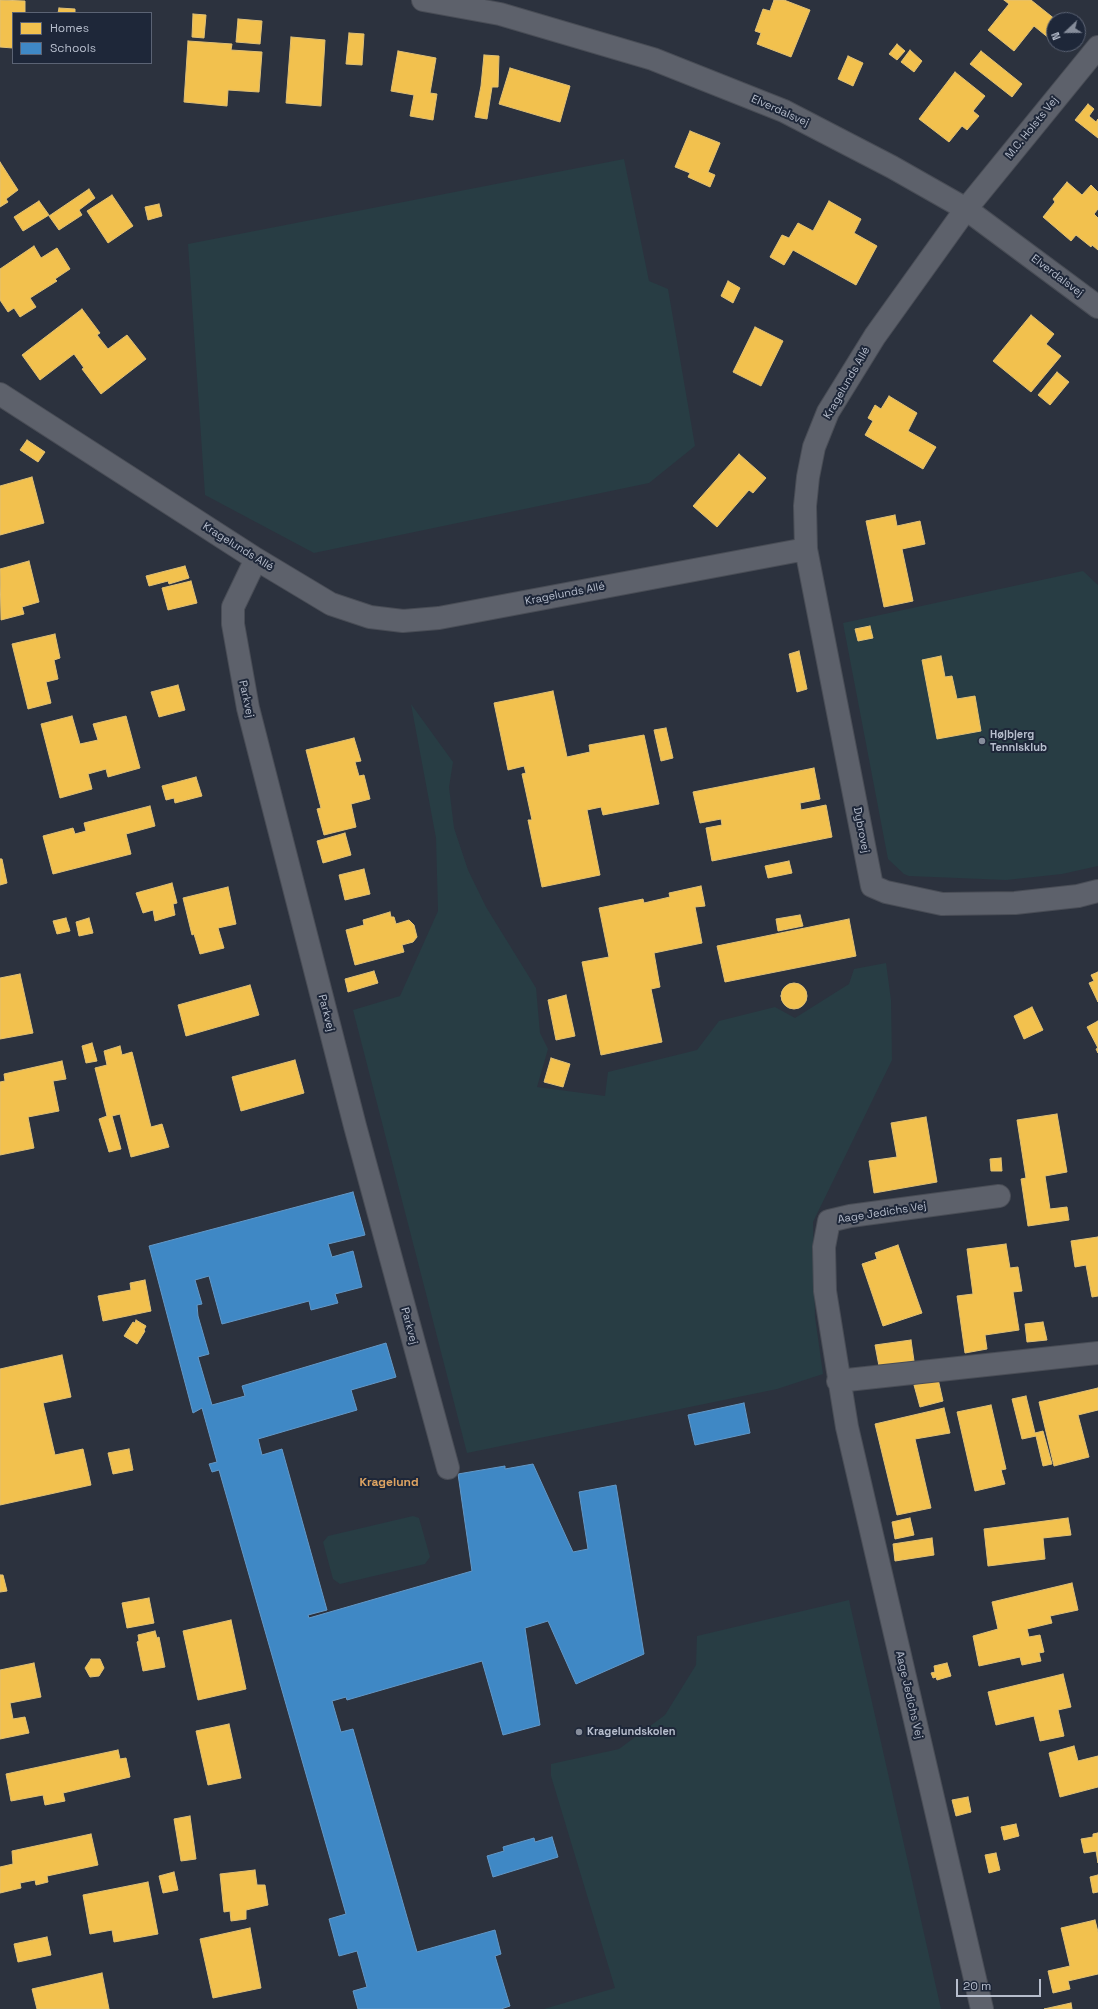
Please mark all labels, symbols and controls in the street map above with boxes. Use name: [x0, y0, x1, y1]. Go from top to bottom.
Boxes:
legend: [12, 12, 152, 64]
north arrow: [1046, 12, 1086, 52]
text: Homes: [50, 20, 89, 36]
text: N: [1048, 30, 1064, 42]
text: Schools: [50, 40, 96, 56]
street label: Elverdalsvej: [749, 92, 811, 130]
street label: M.C. Holsts Vej: [1003, 94, 1061, 162]
street label: Elverdalsvej: [1028, 252, 1086, 300]
street label: Kragelunds Allé: [821, 345, 873, 421]
street label: Kragelunds Allé: [200, 520, 276, 574]
street label: Kragelunds Allé: [524, 580, 606, 608]
street label: Parkvej: [236, 679, 256, 719]
place label: Højbjerg Tennisklub: [990, 728, 1047, 754]
marker: Højbjerg Tennisklub: [977, 736, 987, 746]
street label: Dybrovej: [850, 806, 872, 854]
street label: Parkvej: [315, 993, 337, 1033]
street label: Aage Jedichs Vej: [837, 1199, 927, 1227]
street label: Parkvej: [398, 1306, 420, 1346]
district label: Kragelund: [359, 1476, 419, 1490]
street label: Aage Jedichs Vej: [892, 1650, 926, 1740]
place label: Kragelundskolen: [587, 1725, 676, 1739]
marker: Kragelundskolen: [574, 1727, 584, 1737]
scale bar: [958, 1971, 1043, 1997]
text: 20 m: [963, 1978, 991, 1994]

